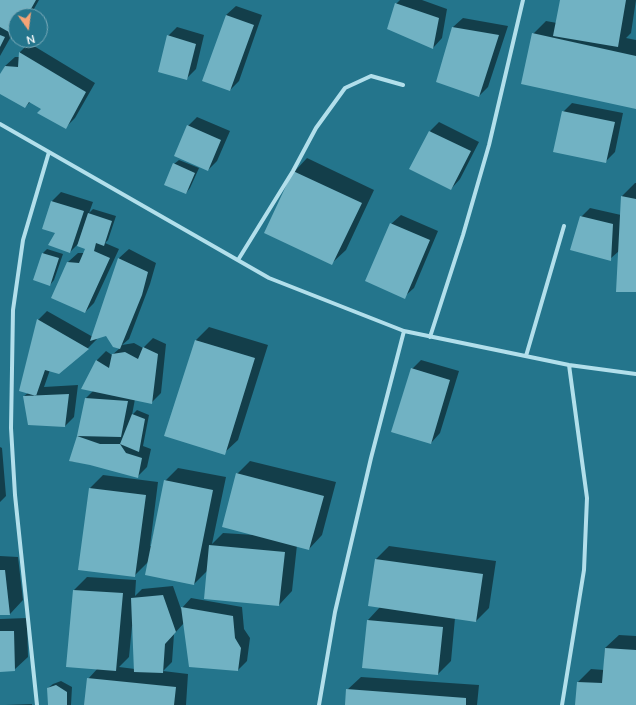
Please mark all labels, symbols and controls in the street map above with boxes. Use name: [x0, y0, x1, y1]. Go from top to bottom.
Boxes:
north arrow: [8, 8, 48, 48]
text: N: [25, 31, 37, 47]

